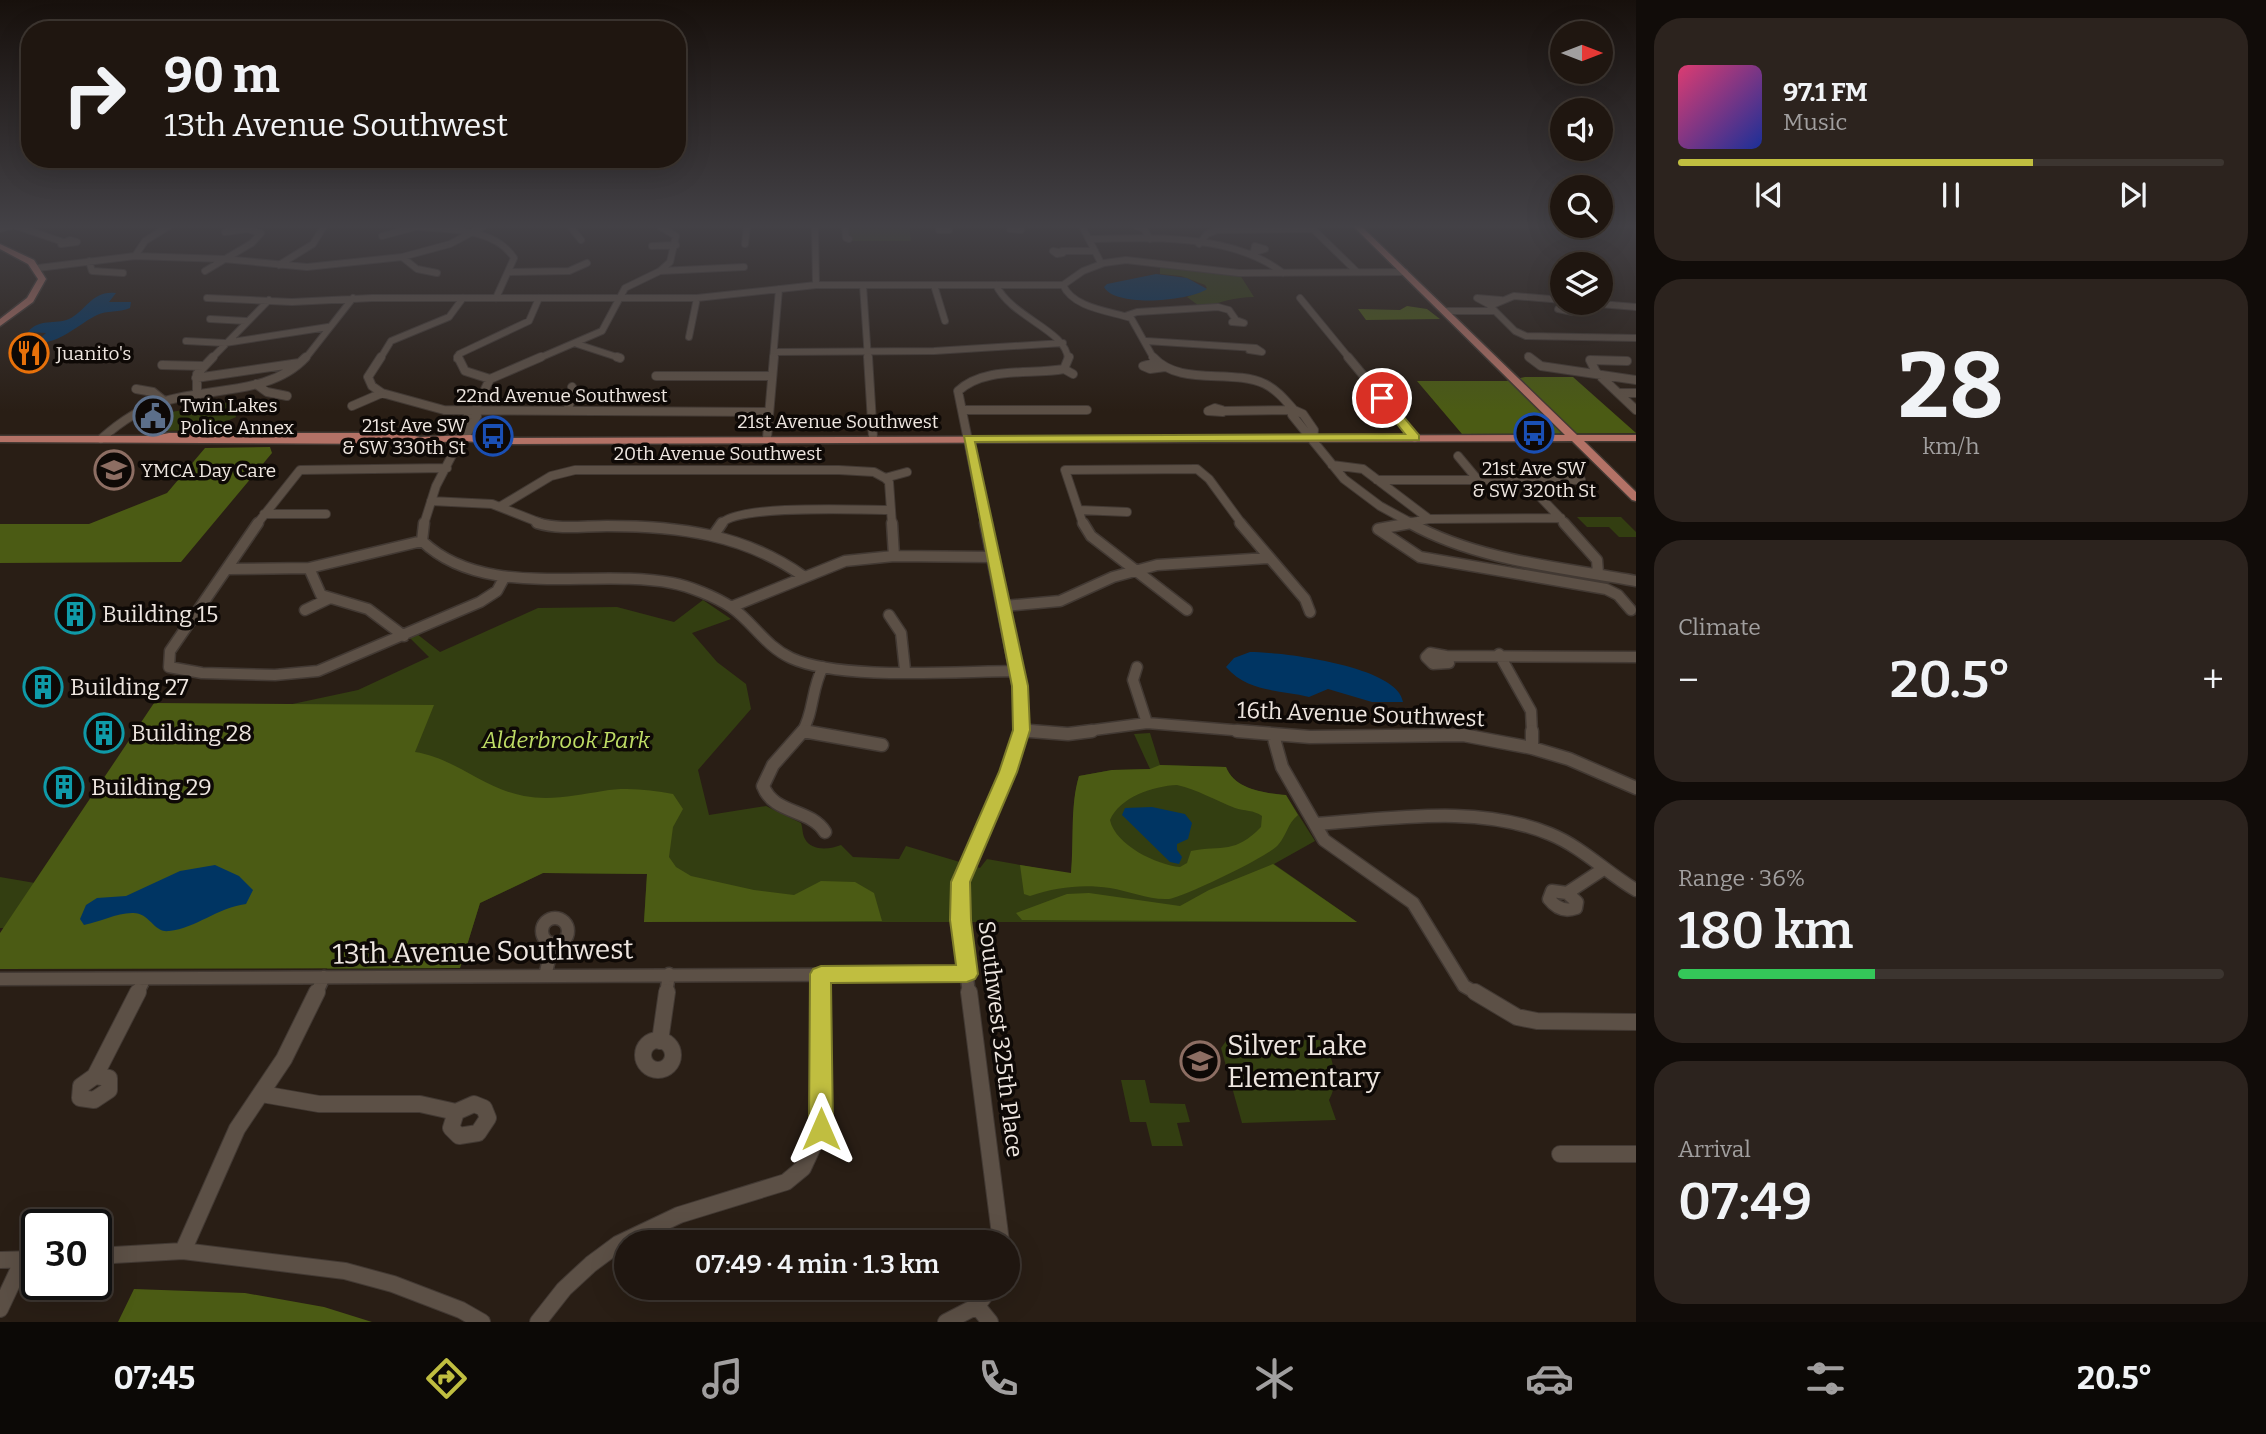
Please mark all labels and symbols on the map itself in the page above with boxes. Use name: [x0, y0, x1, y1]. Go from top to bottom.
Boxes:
north arrow: [1550, 21, 1614, 84]
restaurant icon: Juanito's: [8, 332, 50, 374]
place label: Juanito's: [55, 342, 131, 365]
pin: [1352, 368, 1412, 428]
street label: 22nd Avenue Southwest: [456, 384, 668, 407]
place label: Twin Lakes Police Annex: [180, 394, 295, 439]
public building icon: Twin Lakes Police Annex: [132, 395, 174, 437]
street label: 21st Avenue Southwest: [737, 410, 939, 433]
bus stop icon: 21st Ave SW & SW 320th St: [1513, 412, 1555, 454]
place label: 21st Ave SW & SW 330th St: [342, 414, 467, 459]
bus stop icon: 21st Ave SW & SW 330th St: [472, 415, 514, 457]
street label: 20th Avenue Southwest: [614, 442, 822, 465]
school or university icon: YMCA Day Care: [93, 449, 135, 491]
place label: 21st Ave SW & SW 320th St: [1472, 457, 1596, 502]
place label: YMCA Day Care: [141, 459, 276, 482]
building icon: Building 15: [54, 593, 96, 635]
place label: Building 15: [102, 600, 218, 628]
building icon: Building 27: [22, 666, 64, 708]
place label: Building 27: [70, 673, 189, 701]
street label: 16th Avenue Southwest: [1237, 696, 1485, 732]
building icon: Building 28: [83, 712, 125, 754]
place label: Building 28: [131, 719, 252, 747]
park label: Alderbrook Park: [481, 726, 651, 754]
building icon: Building 29: [43, 766, 85, 808]
place label: Building 29: [91, 773, 212, 801]
street label: Southwest 325th Place: [973, 919, 1029, 1159]
street label: 13th Avenue Southwest: [332, 932, 634, 971]
place label: Silver Lake Elementary: [1227, 1029, 1380, 1094]
school or university icon: Silver Lake Elementary: [1179, 1040, 1221, 1082]
position arrow: [784, 1092, 858, 1166]
speed limit sign: 30: [21, 1209, 112, 1300]

